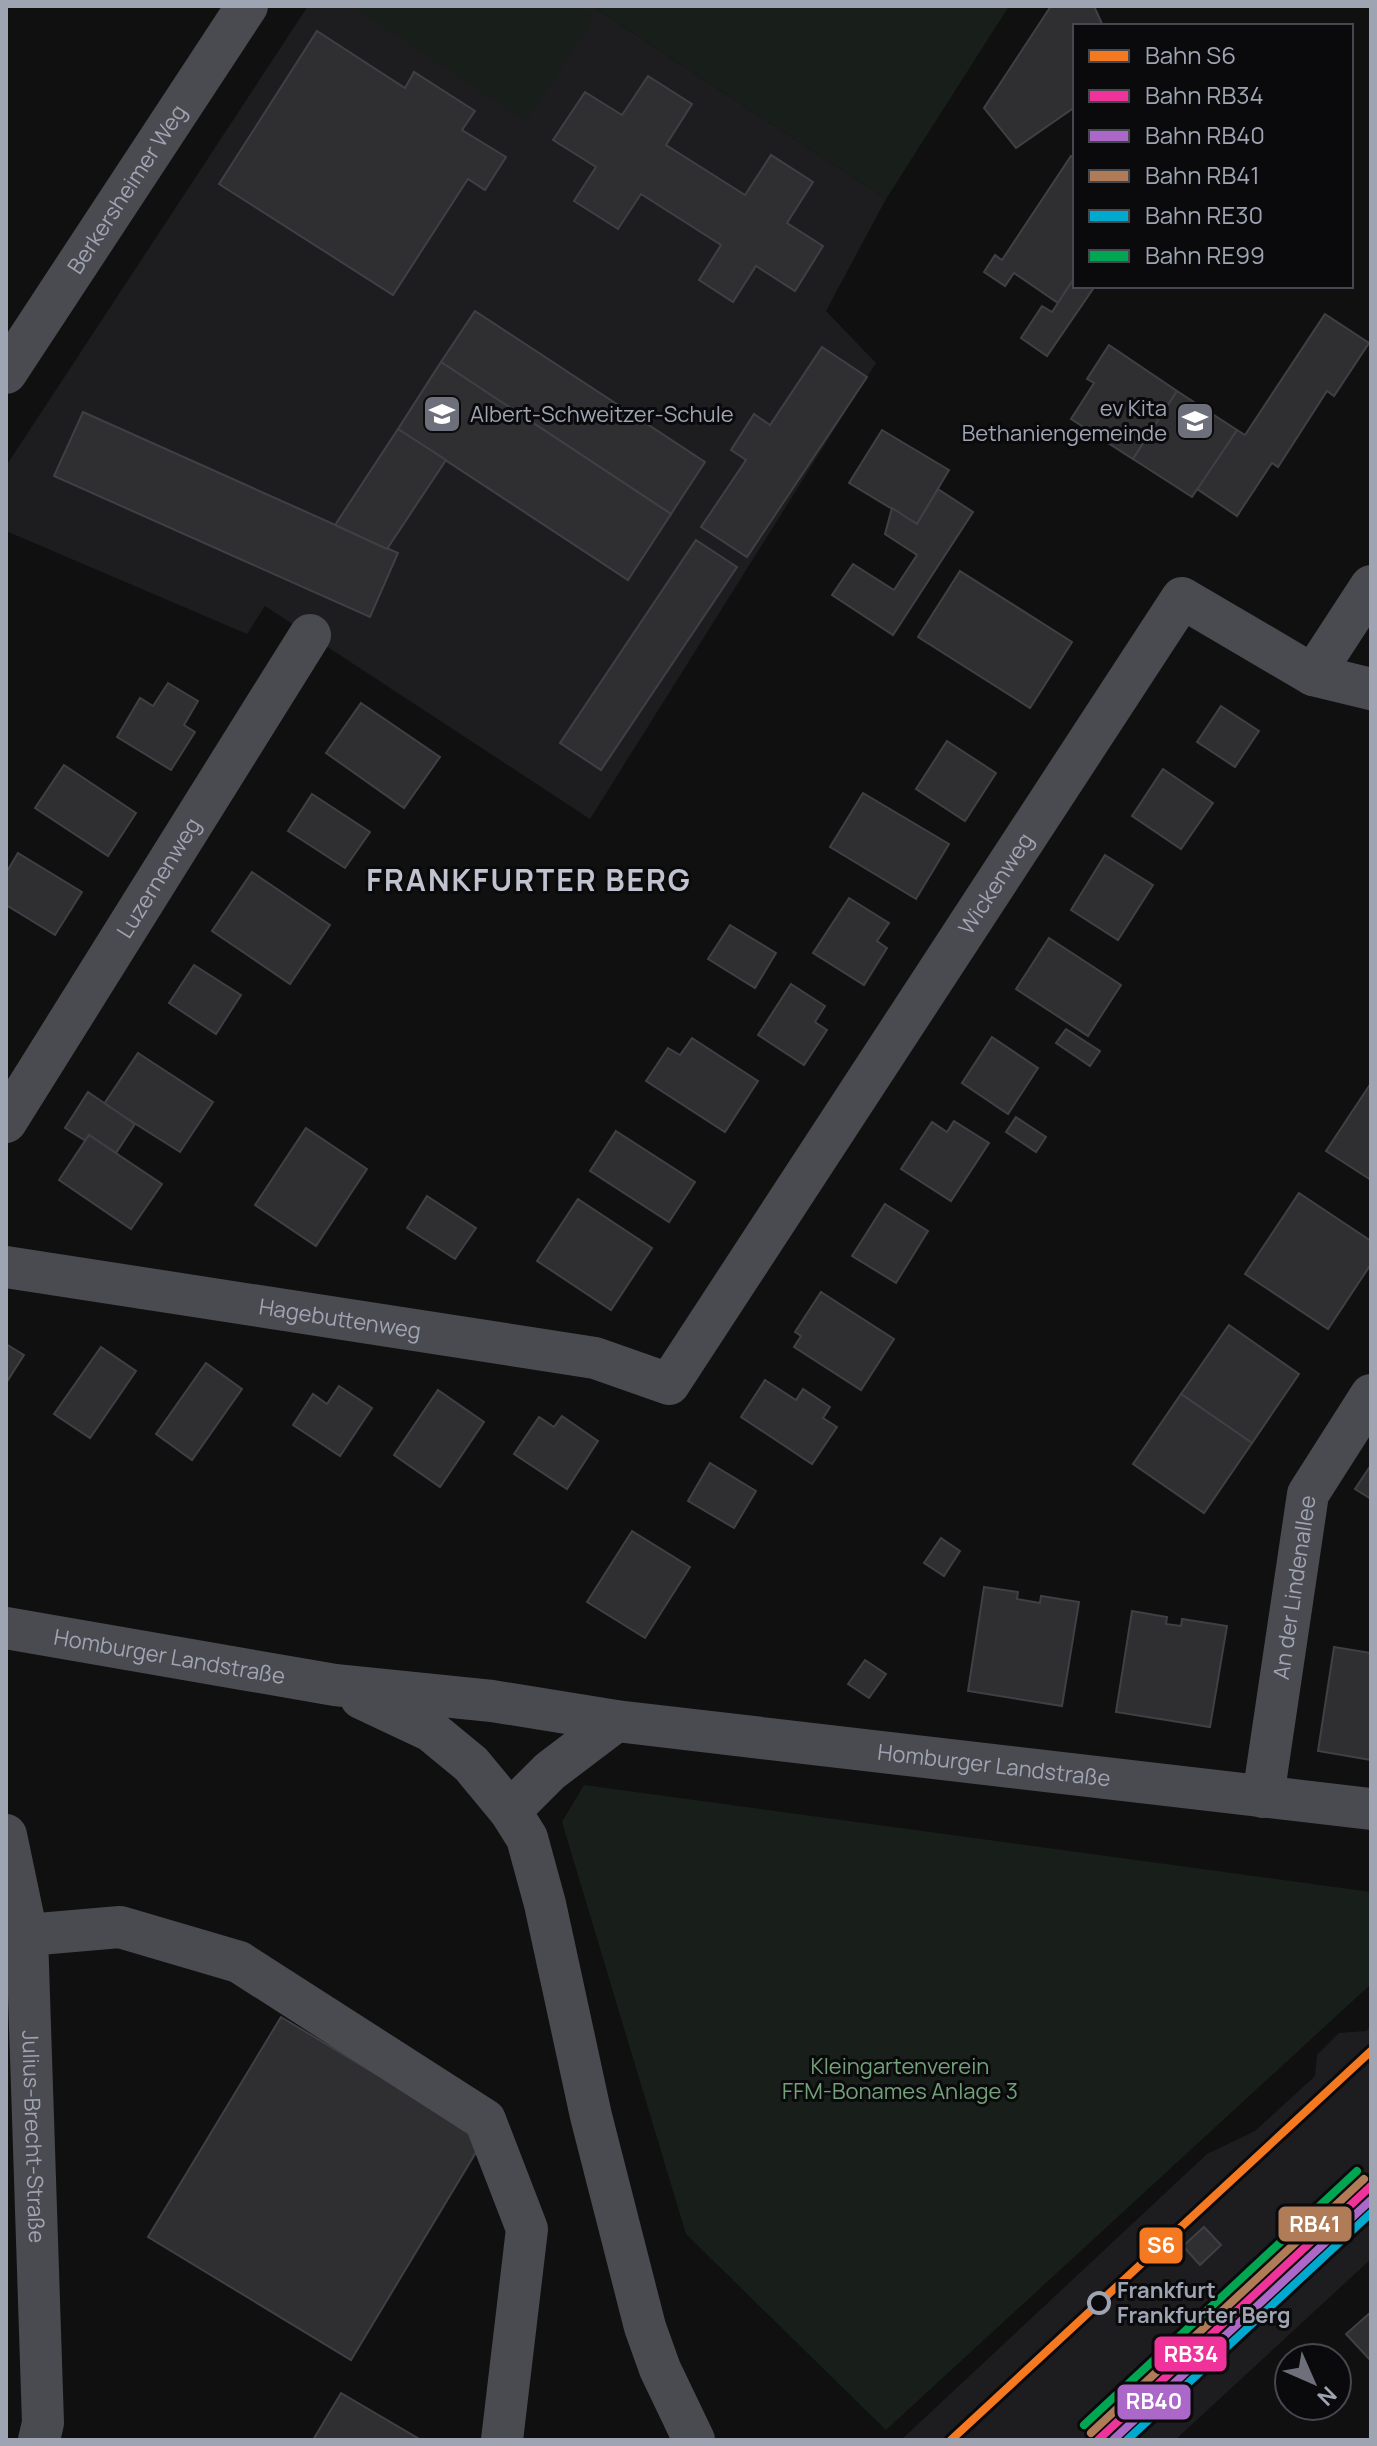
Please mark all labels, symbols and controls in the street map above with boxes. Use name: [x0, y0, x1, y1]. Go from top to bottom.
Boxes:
legend: [1073, 24, 1353, 288]
text: Bahn S6: [1145, 38, 1236, 71]
text: Bahn RB34: [1145, 78, 1264, 111]
street label: Berkersheimer Weg: [60, 99, 193, 280]
text: Bahn RB40: [1145, 118, 1265, 151]
text: Bahn RB41: [1145, 158, 1260, 191]
text: Bahn RE30: [1145, 198, 1263, 231]
text: Bahn RE99: [1145, 238, 1265, 271]
school or university icon: Albert-Schweitzer-Schule: [421, 393, 463, 435]
place label: ev Kita Bethaniengemeinde: [962, 393, 1167, 448]
place label: Albert-Schweitzer-Schule: [470, 399, 734, 429]
school or university icon: ev Kita Bethaniengemeinde: [1174, 400, 1216, 442]
street label: Luzernenweg: [110, 812, 207, 944]
street label: Wickenweg: [951, 827, 1040, 940]
district label: FRANKFURTER BERG: [366, 859, 692, 900]
street label: Hagebuttenweg: [257, 1291, 423, 1346]
street label: An der Lindenallee: [1266, 1493, 1323, 1681]
street label: Homburger Landstraße: [52, 1622, 288, 1691]
street label: Homburger Landstraße: [876, 1737, 1112, 1794]
street label: Julius-Brecht-Straße: [15, 2030, 52, 2244]
park label: Kleingartenverein FFM-Bonames Anlage 3: [782, 2051, 1018, 2106]
line badge: RB41: [1277, 2205, 1353, 2243]
text: RB41: [1289, 2209, 1341, 2239]
line badge: S6: [1138, 2226, 1184, 2265]
text: S6: [1147, 2230, 1175, 2260]
place label: Frankfurt Frankfurter Berg: [1117, 2275, 1291, 2330]
marker: Frankfurt Frankfurter Berg: [1088, 2292, 1110, 2314]
line badge: RB34: [1153, 2335, 1228, 2373]
text: RB34: [1164, 2339, 1218, 2369]
north arrow: [1273, 2342, 1353, 2422]
text: N: [1311, 2380, 1343, 2412]
line badge: RB40: [1116, 2383, 1192, 2421]
text: RB40: [1126, 2386, 1182, 2416]

